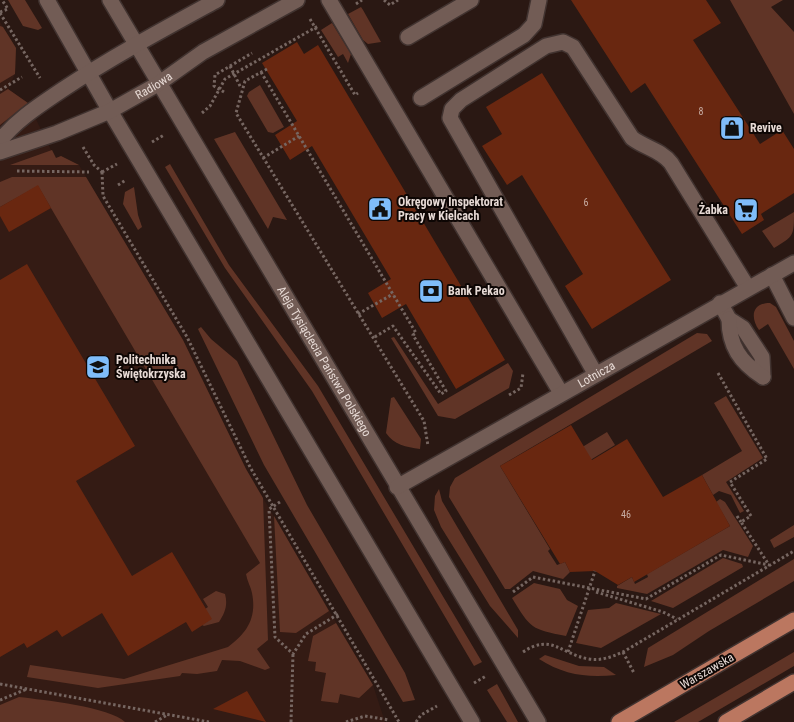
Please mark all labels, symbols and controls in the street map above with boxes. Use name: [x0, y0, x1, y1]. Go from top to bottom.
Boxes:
street label: Radiowa: [133, 69, 175, 102]
house number: 8: [699, 106, 704, 117]
shop icon: Revive: [719, 115, 745, 141]
place label: Revive: [750, 121, 782, 135]
place label: Okręgowy Inspektorat Pracy w Kielcach: [398, 195, 503, 223]
public building icon: Okręgowy Inspektorat Pracy w Kielcach: [367, 196, 393, 222]
house number: 6: [584, 197, 589, 208]
supermarket icon: Żabka: [733, 197, 759, 223]
place label: Żabka: [699, 202, 728, 217]
bank icon: Bank Pekao: [418, 278, 444, 304]
street label: Aleja Tysiąclecia Państwa Polskiego: [274, 284, 374, 439]
place label: Bank Pekao: [448, 284, 505, 298]
place label: Politechnika Świętokrzyska: [116, 353, 186, 381]
school or university icon: Politechnika Świętokrzyska: [85, 354, 111, 380]
street label: Lotnicza: [575, 358, 618, 391]
house number: 46: [621, 509, 631, 520]
street label: Warszawska: [678, 650, 736, 692]

